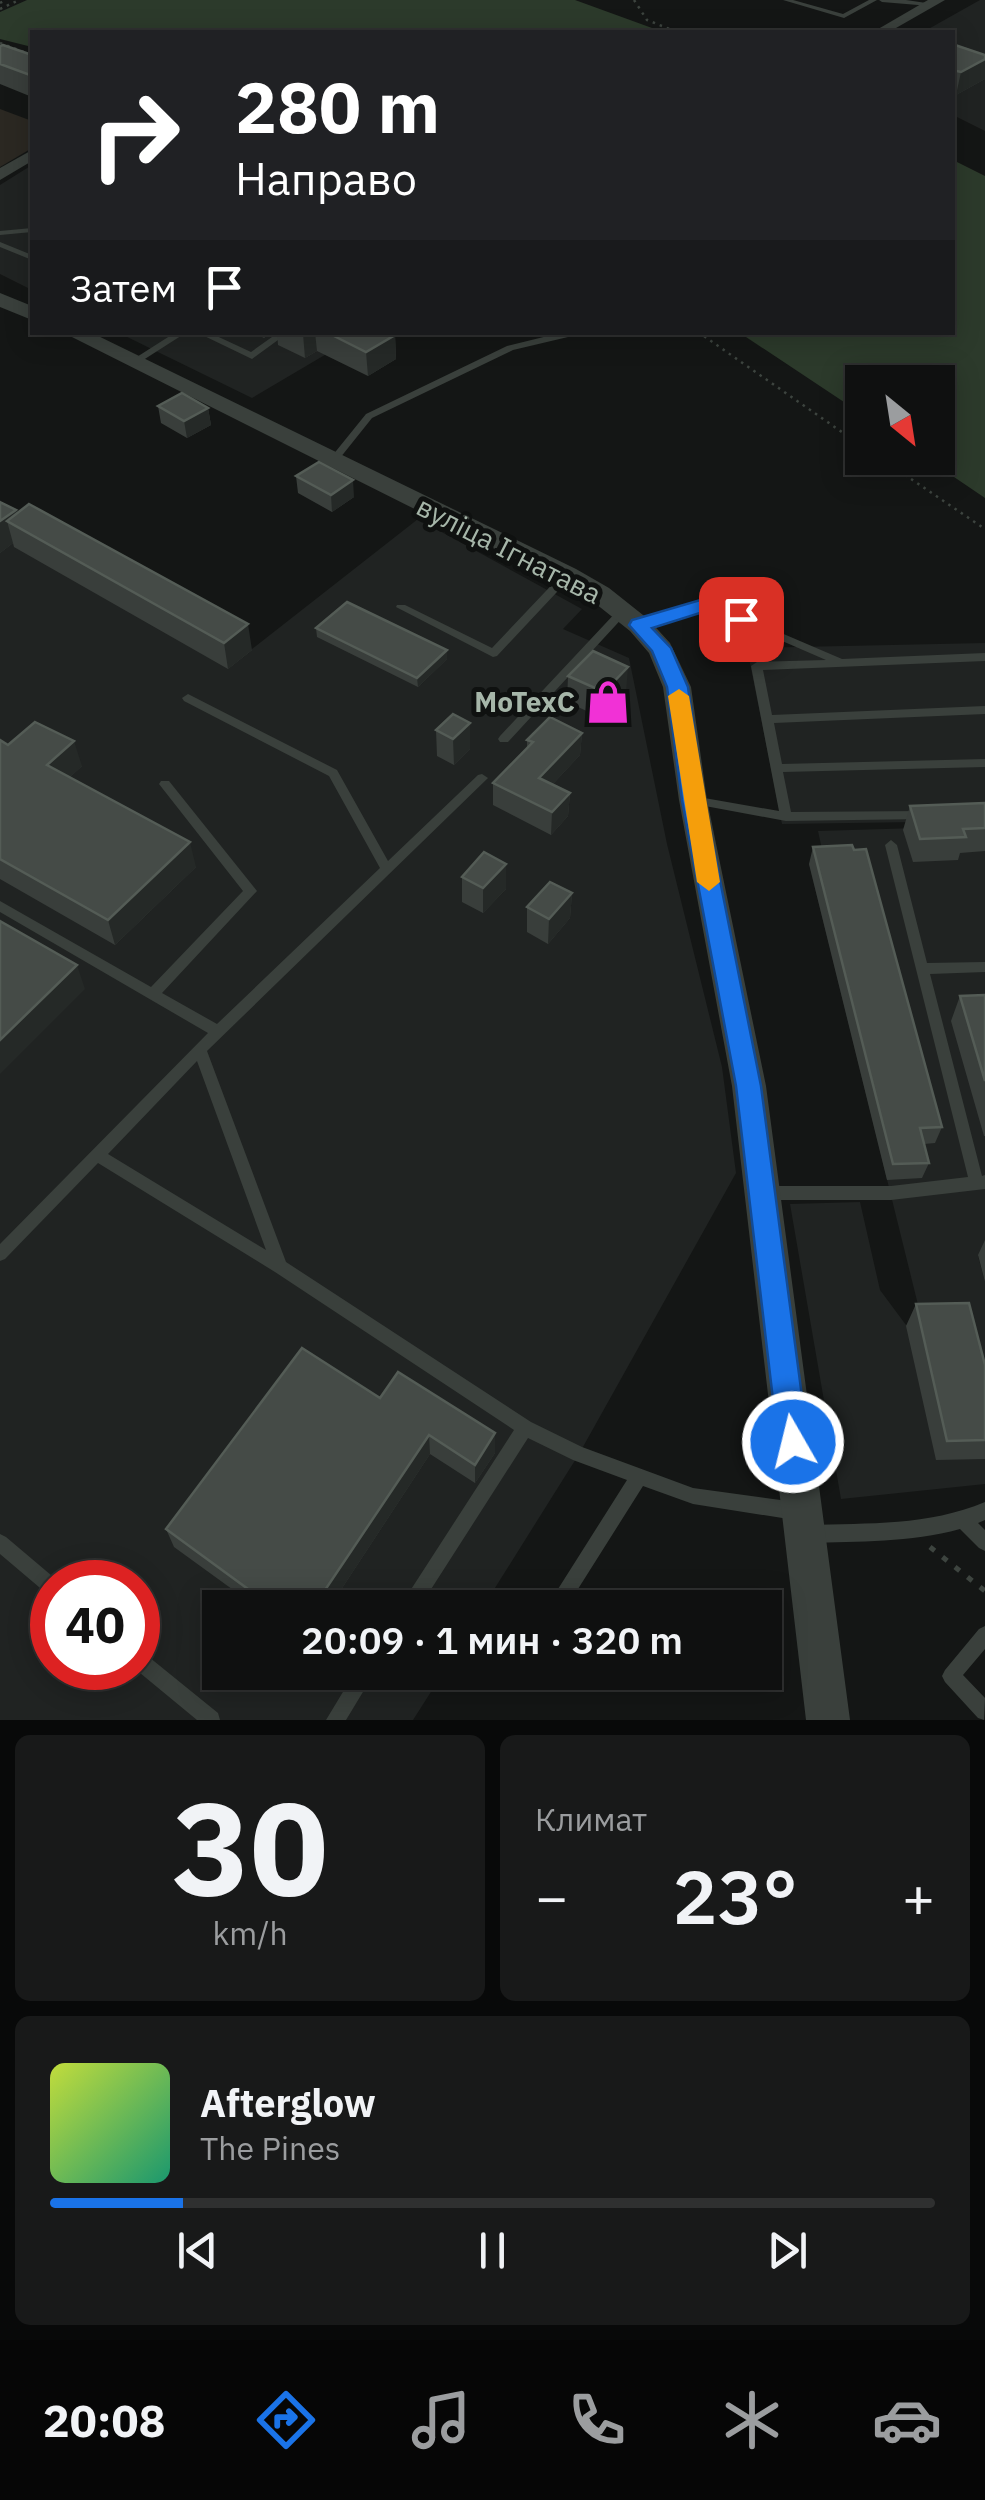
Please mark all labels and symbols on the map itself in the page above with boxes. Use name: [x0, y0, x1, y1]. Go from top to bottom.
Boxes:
north arrow: [845, 365, 955, 475]
street label: вуліца Ігнатава: [411, 487, 608, 612]
pin: [699, 577, 784, 662]
shop icon: MoTexC: [584, 678, 632, 726]
place label: MoTexC: [474, 683, 575, 720]
position arrow: [741, 1390, 845, 1494]
speed limit sign: 40: [30, 1560, 160, 1690]

